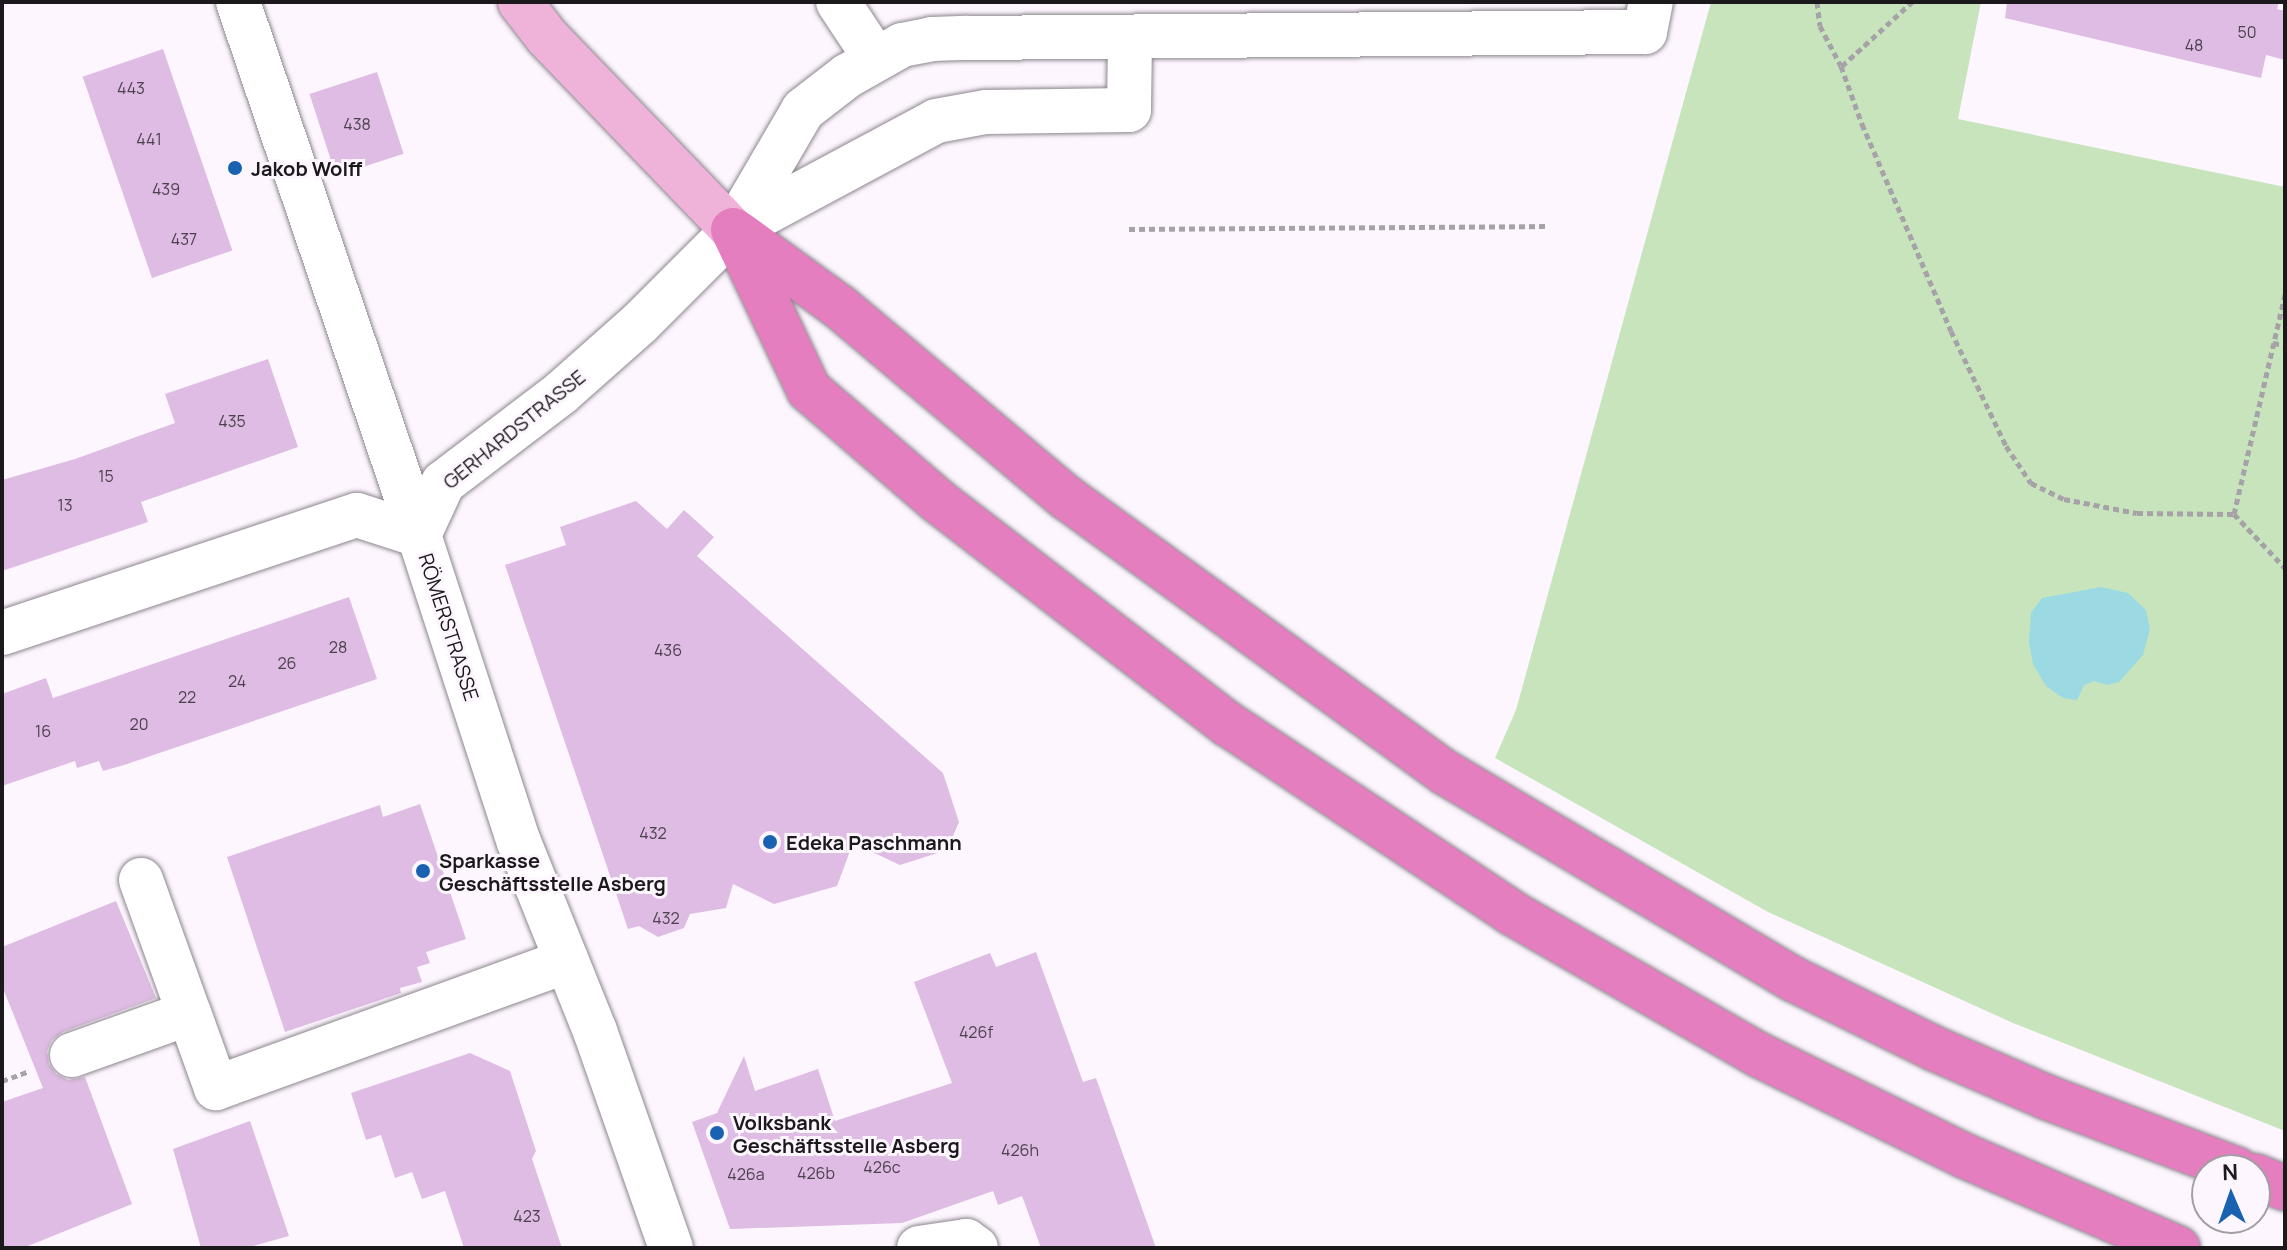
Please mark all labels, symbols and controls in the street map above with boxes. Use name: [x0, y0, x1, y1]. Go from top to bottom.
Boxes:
house number: 50: [2238, 22, 2256, 42]
house number: 48: [2185, 35, 2203, 55]
house number: 443: [117, 78, 145, 98]
house number: 438: [343, 114, 371, 134]
house number: 441: [136, 129, 162, 149]
place label: Jakob Wolff: [251, 156, 362, 180]
marker: Jakob Wolff: [226, 159, 244, 177]
house number: 439: [152, 179, 180, 199]
house number: 437: [171, 229, 197, 249]
street label: GERHARDSTRASSE: [438, 364, 590, 494]
house number: 435: [218, 411, 246, 431]
house number: 15: [98, 466, 114, 486]
house number: 13: [57, 495, 73, 515]
street label: RÖMERSTRASSE: [414, 550, 484, 704]
house number: 28: [329, 637, 347, 657]
house number: 436: [654, 640, 682, 660]
house number: 26: [277, 653, 297, 673]
house number: 24: [228, 671, 246, 691]
house number: 22: [178, 687, 196, 707]
house number: 20: [130, 714, 148, 734]
house number: 16: [35, 721, 51, 741]
house number: 432: [639, 823, 667, 843]
place label: Edeka Paschmann: [786, 830, 962, 854]
marker: Edeka Paschmann: [761, 833, 779, 851]
place label: Sparkasse Geschäftsstelle Asberg: [439, 848, 666, 895]
marker: Sparkasse Geschäftsstelle Asberg: [414, 862, 432, 880]
house number: 432: [652, 908, 680, 928]
house number: 426f: [959, 1022, 993, 1042]
place label: Volksbank Geschäftsstelle Asberg: [733, 1110, 960, 1157]
marker: Volksbank Geschäftsstelle Asberg: [708, 1124, 726, 1142]
house number: 426h: [1001, 1140, 1039, 1160]
north arrow: [2191, 1154, 2271, 1234]
house number: 426c: [863, 1157, 901, 1177]
text: N: [2222, 1157, 2239, 1187]
house number: 426b: [797, 1163, 835, 1183]
house number: 426a: [727, 1164, 765, 1184]
house number: 423: [513, 1206, 541, 1226]

